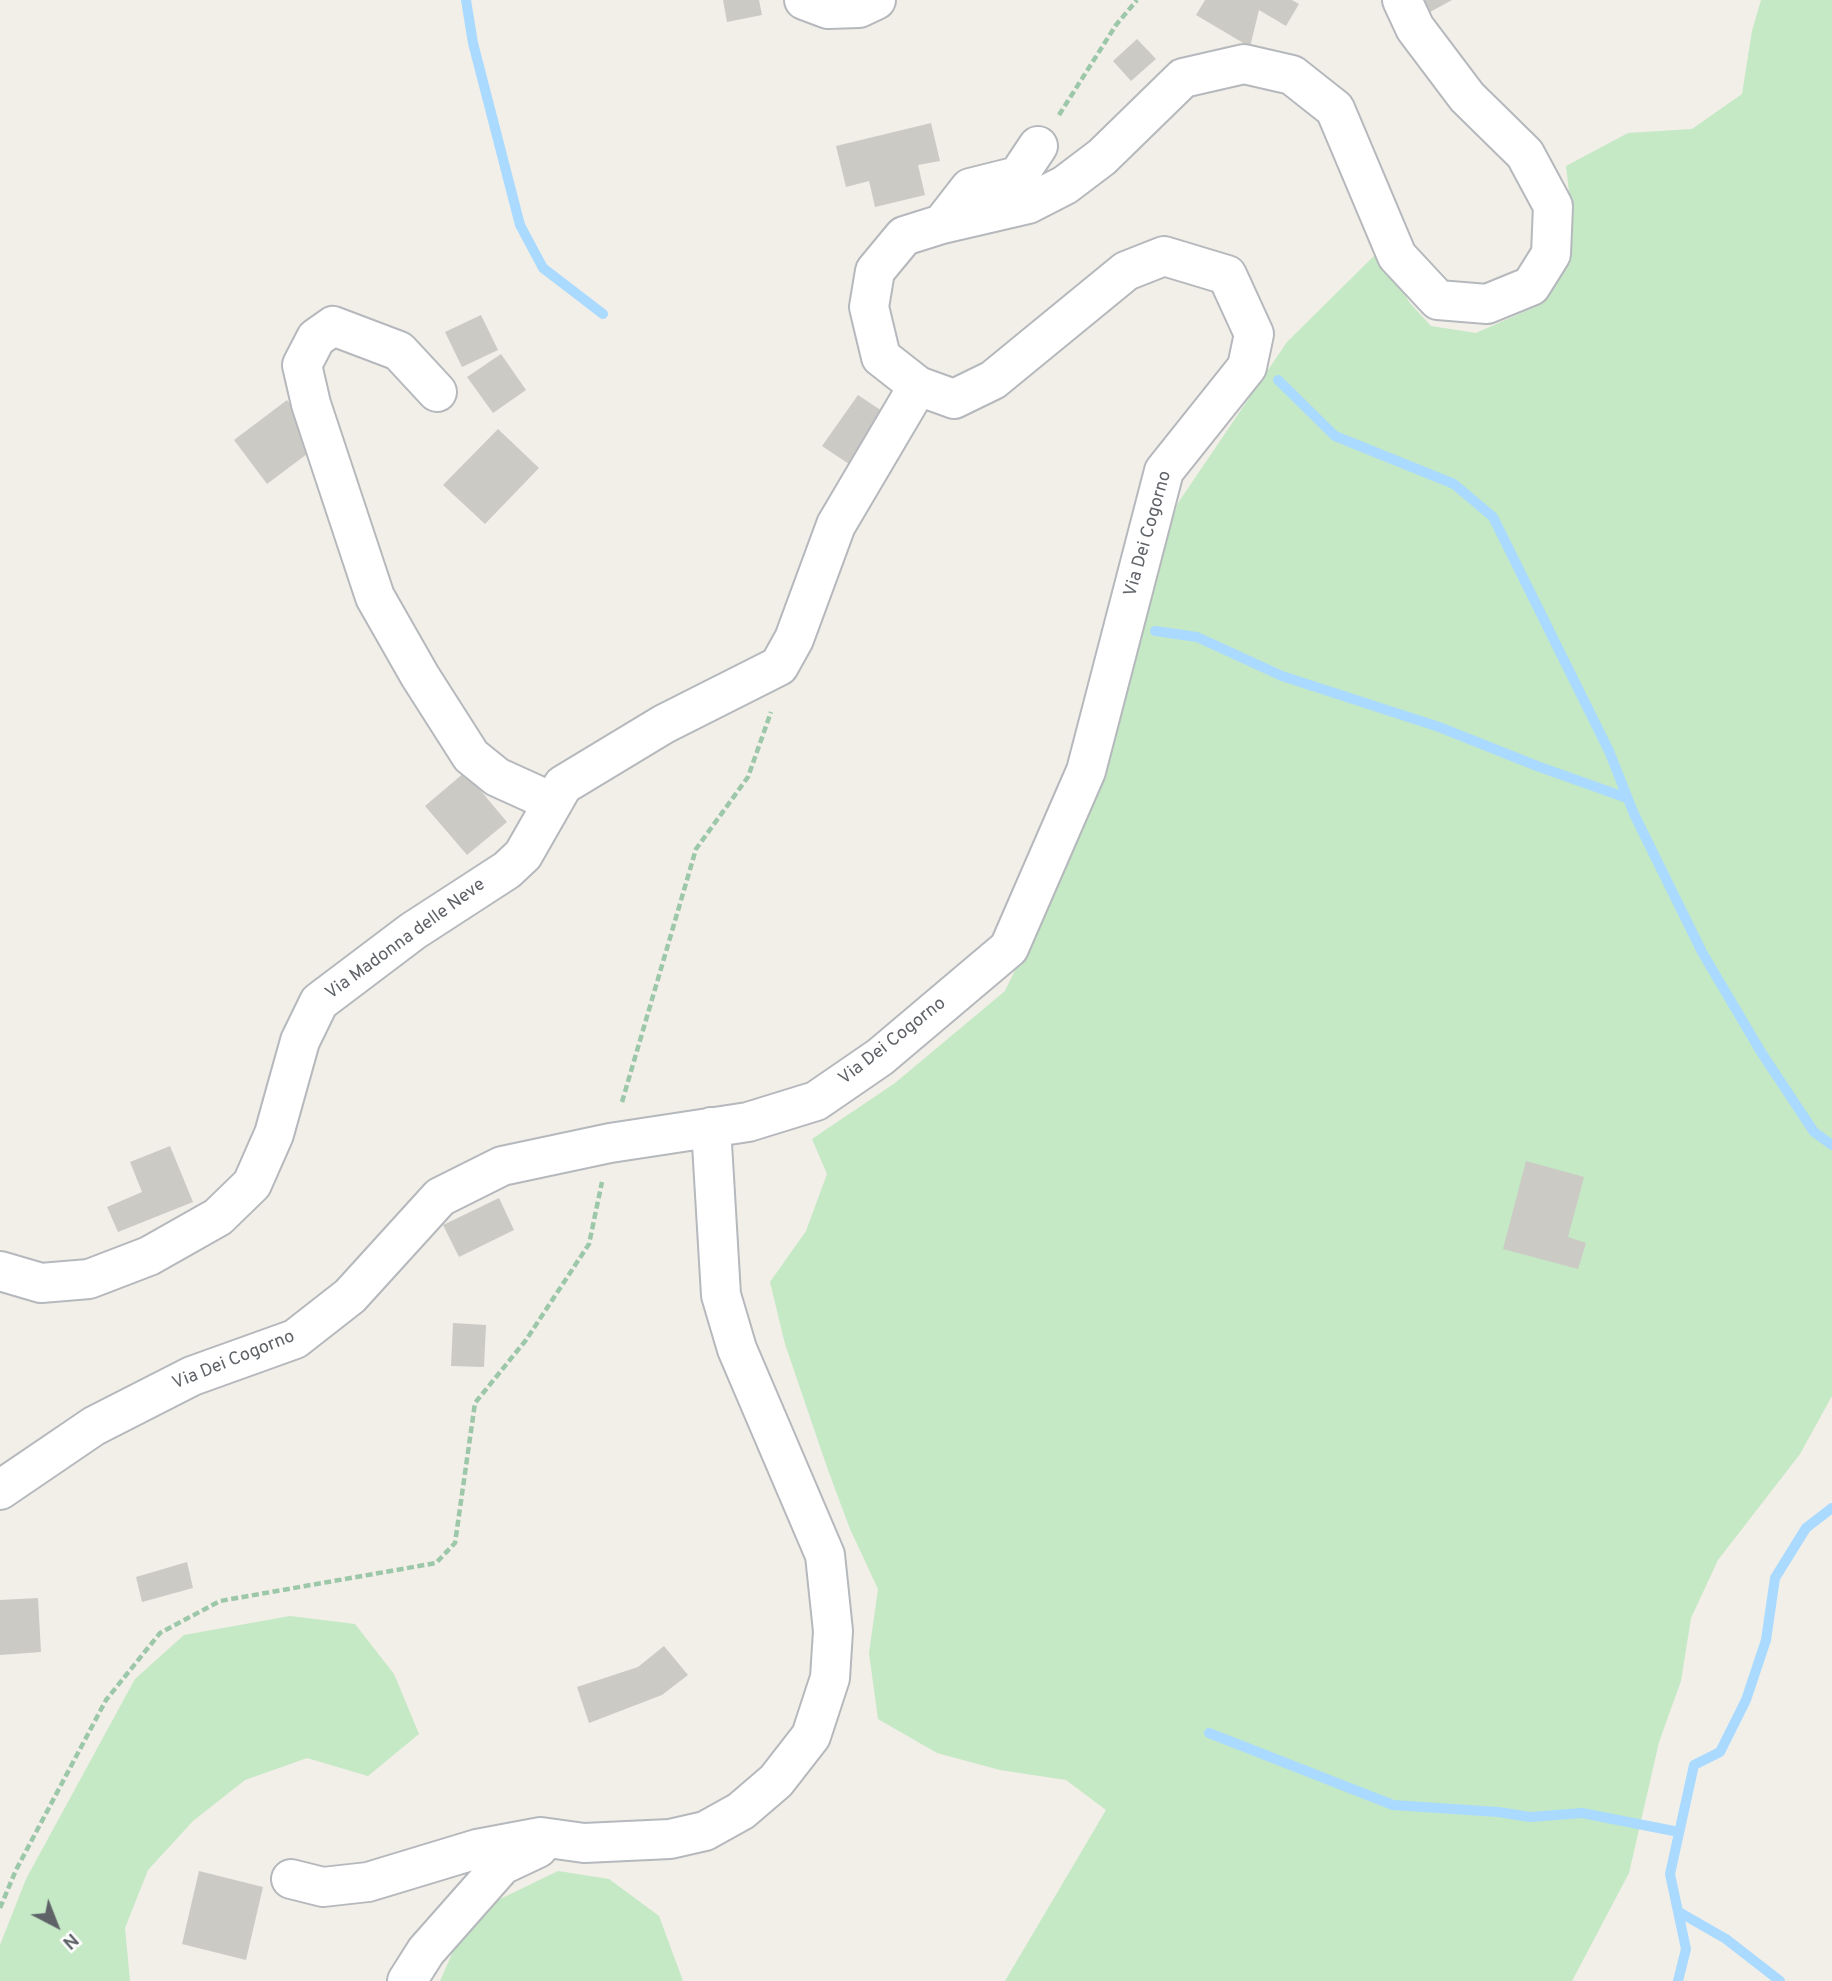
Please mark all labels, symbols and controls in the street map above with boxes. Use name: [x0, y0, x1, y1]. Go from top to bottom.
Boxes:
street label: Via Dei Cogorno: [1121, 469, 1177, 599]
street label: Via Madonna delle Neve: [322, 875, 490, 1005]
street label: Via Dei Cogorno: [835, 993, 951, 1091]
street label: Via Dei Cogorno: [170, 1327, 298, 1395]
north arrow: [21, 1890, 91, 1960]
text: N: [57, 1927, 83, 1954]

